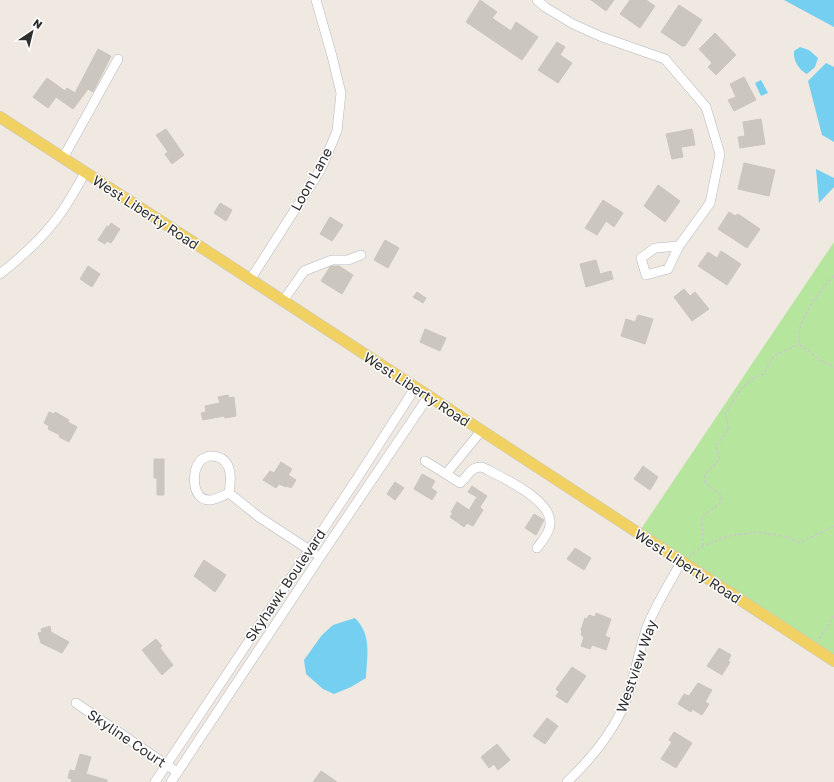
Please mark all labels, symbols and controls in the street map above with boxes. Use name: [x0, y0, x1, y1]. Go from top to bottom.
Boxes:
north arrow: [12, 12, 52, 52]
text: N: [31, 16, 45, 31]
street label: Loon Lane: [287, 144, 335, 214]
street label: West Liberty Road: [90, 171, 202, 253]
street label: West Liberty Road: [361, 348, 473, 430]
street label: West Liberty Road: [632, 525, 744, 607]
street label: Skyhawk Boulevard: [241, 526, 329, 644]
street label: Westview Way: [612, 617, 660, 715]
street label: Skyline Court: [85, 705, 169, 771]

